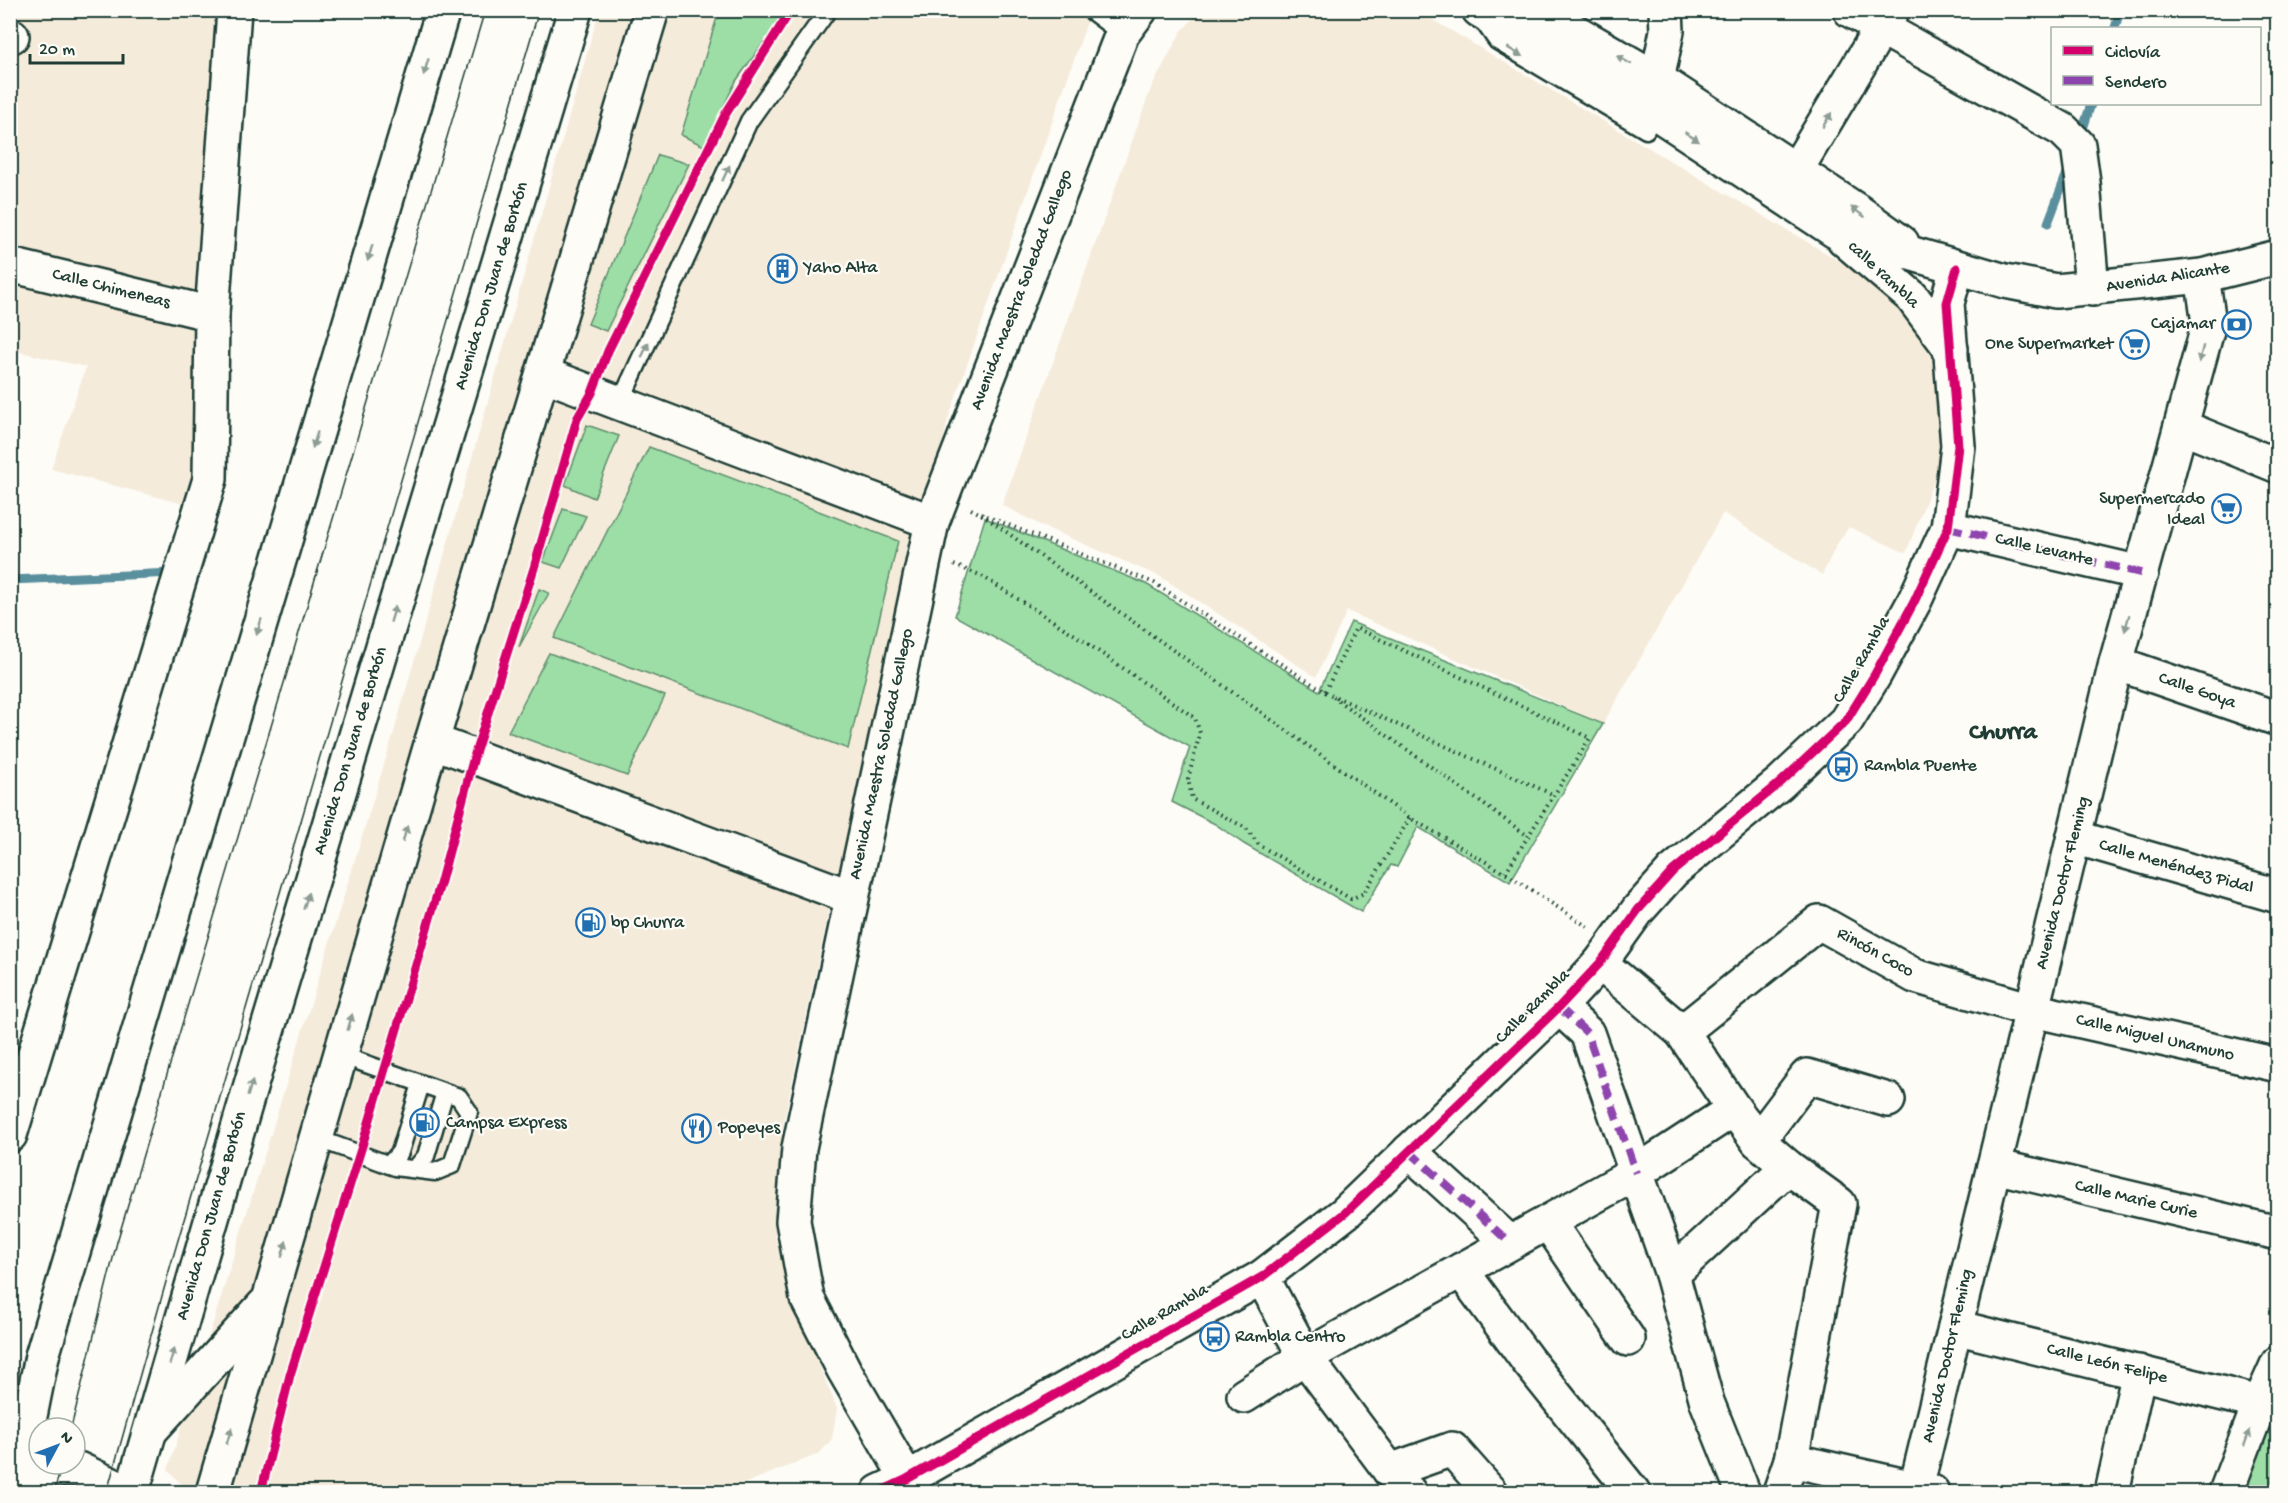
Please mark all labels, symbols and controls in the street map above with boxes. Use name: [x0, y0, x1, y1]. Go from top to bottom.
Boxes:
scale bar: [30, 27, 123, 65]
legend: [2051, 27, 2261, 105]
text: 20 m: [39, 40, 75, 61]
text: Ciclovía: [2105, 43, 2161, 64]
one-way arrow: [1507, 47, 1524, 57]
one-way arrow: [1615, 55, 1632, 65]
one-way arrow: [421, 58, 430, 76]
text: Sendero: [2105, 73, 2167, 94]
one-way arrow: [1821, 112, 1832, 128]
one-way arrow: [1684, 131, 1700, 142]
one-way arrow: [721, 164, 730, 181]
street label: Avenida Maestra Soledad Gallego: [966, 167, 1078, 413]
street label: Avenida Don Juan de Borbón: [450, 179, 534, 392]
one-way arrow: [1851, 206, 1867, 218]
street label: calle rambla: [1843, 237, 1924, 314]
one-way arrow: [365, 245, 374, 263]
building icon: Yaho Alta: [767, 252, 799, 284]
place label: Yaho Alta: [802, 258, 879, 279]
street label: Avenida Alicante: [2105, 258, 2232, 298]
street label: Calle Chimeneas: [50, 264, 174, 314]
bank icon: Cajamar: [2220, 308, 2252, 340]
place label: Cajamar: [2151, 314, 2217, 335]
supermarket icon: One Supermarket: [2118, 328, 2150, 360]
place label: One Supermarket: [1985, 334, 2115, 355]
one-way arrow: [640, 341, 650, 359]
one-way arrow: [2196, 345, 2206, 363]
one-way arrow: [310, 431, 319, 449]
place label: Supermercado Ideal: [2099, 489, 2205, 531]
supermarket icon: Supermercado Ideal: [2210, 493, 2242, 525]
street label: Calle Levante: [1993, 528, 2096, 572]
one-way arrow: [389, 605, 398, 623]
street label: Calle Rambla: [1829, 612, 1896, 707]
one-way arrow: [2122, 614, 2131, 632]
one-way arrow: [254, 618, 263, 636]
street label: Avenida Maestra Soledad Gallego: [845, 627, 919, 881]
street label: Avenida Don Juan de Borbón: [309, 644, 393, 857]
street label: Calle Goya: [2155, 668, 2240, 714]
district label: Churra: [1969, 719, 2038, 748]
bus stop icon: Rambla Puente: [1827, 750, 1859, 782]
place label: Rambla Puente: [1864, 756, 1977, 777]
street label: Avenida Doctor Fleming: [2031, 794, 2095, 972]
one-way arrow: [401, 825, 410, 843]
street label: Calle Menéndez Pidal: [2096, 835, 2256, 899]
one-way arrow: [302, 892, 311, 910]
fuel station icon: bp Churra: [574, 907, 606, 939]
place label: bp Churra: [611, 913, 685, 934]
street label: Rincón Coco: [1833, 923, 1917, 983]
street label: Calle Rambla: [1491, 965, 1575, 1049]
street label: Calle Miguel Unamuno: [2074, 1010, 2236, 1066]
one-way arrow: [346, 1013, 356, 1031]
one-way arrow: [246, 1079, 255, 1097]
fuel station icon: Campsa Express: [409, 1107, 441, 1139]
street label: Avenida Don Juan de Borbón: [172, 1109, 252, 1323]
restaurant icon: Popeyes: [681, 1112, 713, 1144]
place label: Campsa Express: [446, 1113, 568, 1134]
place label: Popeyes: [717, 1118, 782, 1139]
street label: Calle Marie Curie: [2073, 1176, 2200, 1224]
one-way arrow: [280, 1240, 289, 1258]
street label: Avenida Doctor Fleming: [1918, 1267, 1978, 1445]
street label: Calle Rambla: [1118, 1279, 1213, 1346]
bus stop icon: Rambla Centro: [1198, 1321, 1230, 1353]
place label: Rambla Centro: [1235, 1327, 1346, 1348]
street label: Calle León Felipe: [2044, 1339, 2170, 1389]
one-way arrow: [168, 1347, 177, 1365]
north arrow: [27, 1416, 87, 1476]
one-way arrow: [225, 1427, 234, 1445]
text: N: [55, 1428, 77, 1449]
one-way arrow: [2243, 1429, 2252, 1447]

